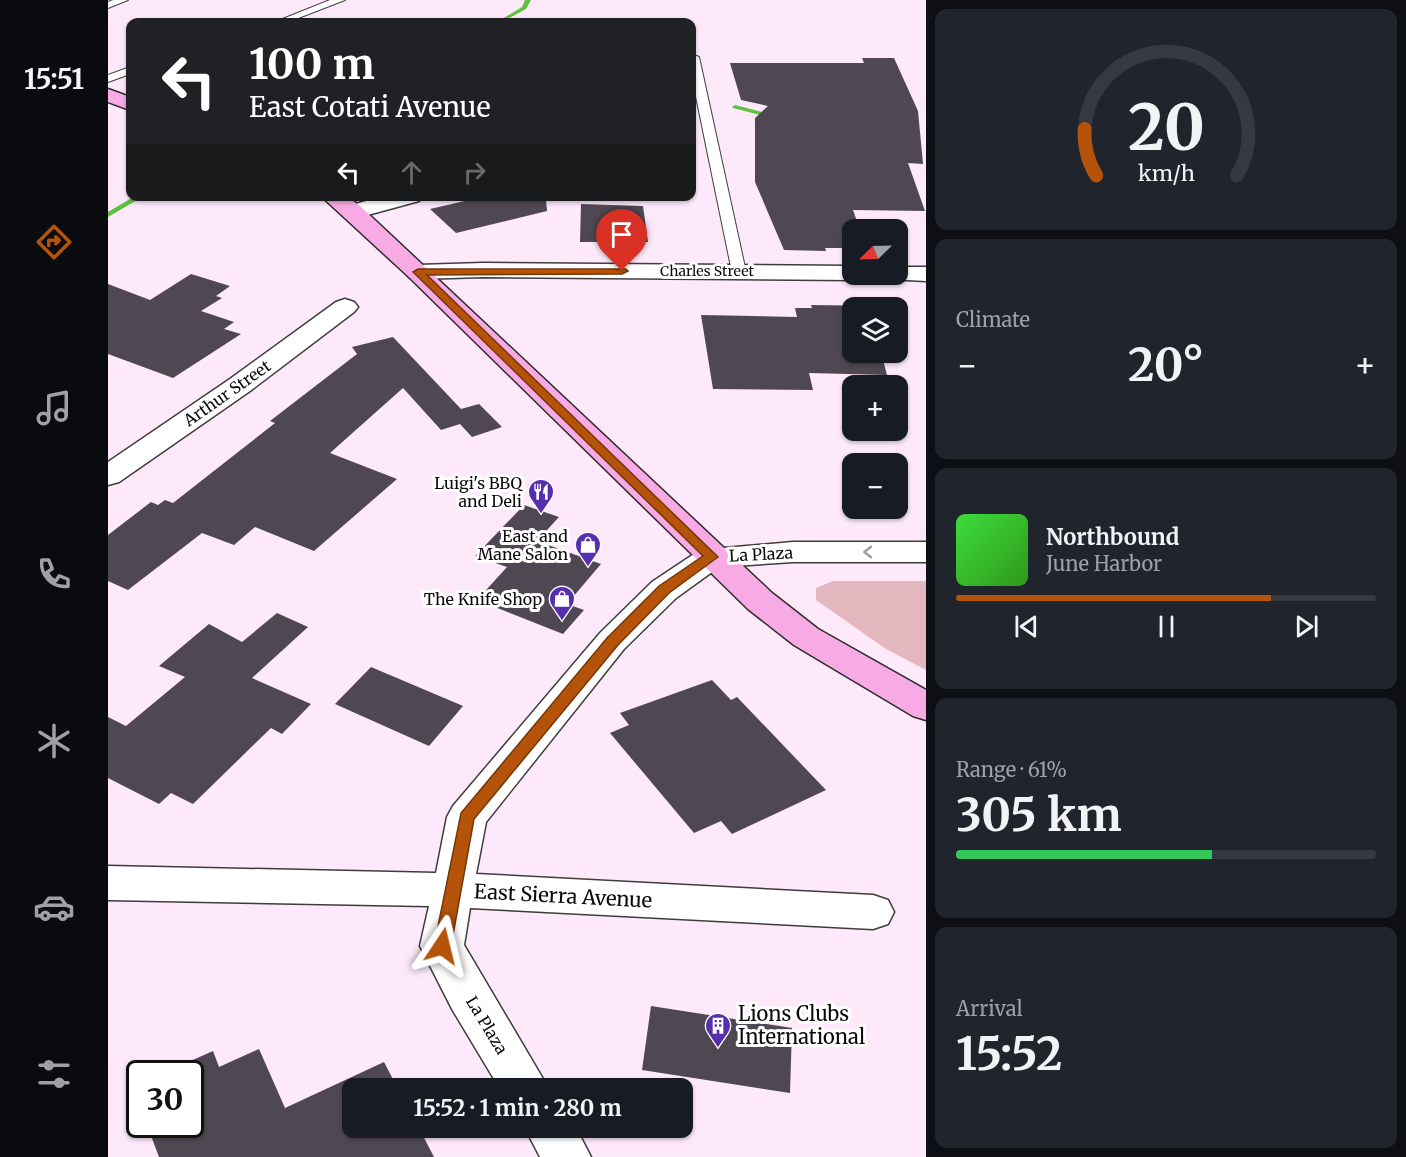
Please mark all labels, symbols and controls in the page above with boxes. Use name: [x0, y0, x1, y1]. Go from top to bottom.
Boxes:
text: 100 m: [249, 38, 375, 90]
icon: left: [150, 42, 228, 120]
text: 15:51: [24, 62, 84, 96]
text: 20: [1127, 89, 1205, 167]
text: East Cotati Avenue: [249, 90, 491, 124]
icon: left: [332, 156, 365, 189]
icon: ahead: [395, 156, 428, 189]
icon: right: [458, 156, 491, 189]
text: km/h: [1138, 161, 1194, 188]
pin: [596, 209, 647, 271]
icon: arrive: [605, 218, 638, 251]
north arrow: [842, 219, 908, 285]
map controls: [842, 219, 908, 519]
icon: directions: [33, 221, 75, 263]
street label: Charles Street: [660, 262, 754, 280]
button: layers: [842, 297, 908, 363]
text: Climate: [956, 307, 1030, 332]
text: 20°: [1128, 337, 1204, 393]
text: −: [956, 345, 978, 386]
text: +: [1354, 345, 1376, 386]
street label: Arthur Street: [179, 355, 275, 431]
button: +: [842, 375, 908, 441]
icon: music: [33, 387, 75, 429]
button: −: [842, 453, 908, 519]
place label: Luigi's BBQ and Deli: [434, 473, 523, 511]
restaurant icon: Luigi's BBQ and Deli: [526, 477, 556, 515]
text: Northbound: [1046, 523, 1179, 551]
place label: East and Mane Salon: [478, 526, 568, 564]
shop icon: East and Mane Salon: [573, 530, 603, 568]
street label: La Plaza: [728, 542, 794, 566]
one-way arrow: [863, 546, 872, 558]
text: June Harbor: [1046, 551, 1162, 576]
icon: phone: [33, 553, 75, 595]
shop icon: The Knife Shop: [547, 584, 577, 622]
place label: The Knife Shop: [424, 589, 542, 609]
icon: previous: [1010, 610, 1043, 643]
icon: pause: [1150, 610, 1183, 643]
icon: next: [1290, 610, 1323, 643]
icon: climate: [33, 720, 75, 762]
text: Range · 61%: [956, 757, 1067, 782]
text: 305 km: [956, 787, 1122, 843]
street label: East Sierra Avenue: [473, 878, 653, 913]
icon: car: [33, 886, 75, 928]
position arrow: [410, 914, 474, 978]
street label: La Plaza: [462, 992, 512, 1058]
text: Arrival: [956, 996, 1023, 1021]
place label: Lions Clubs International: [738, 1001, 865, 1049]
building icon: Lions Clubs International: [703, 1011, 733, 1049]
text: 15:52: [956, 1026, 1062, 1082]
icon: filters: [33, 1053, 75, 1095]
speed limit sign: 30: [126, 1060, 204, 1138]
text: 15:52 · 1 min · 280 m: [413, 1094, 622, 1122]

